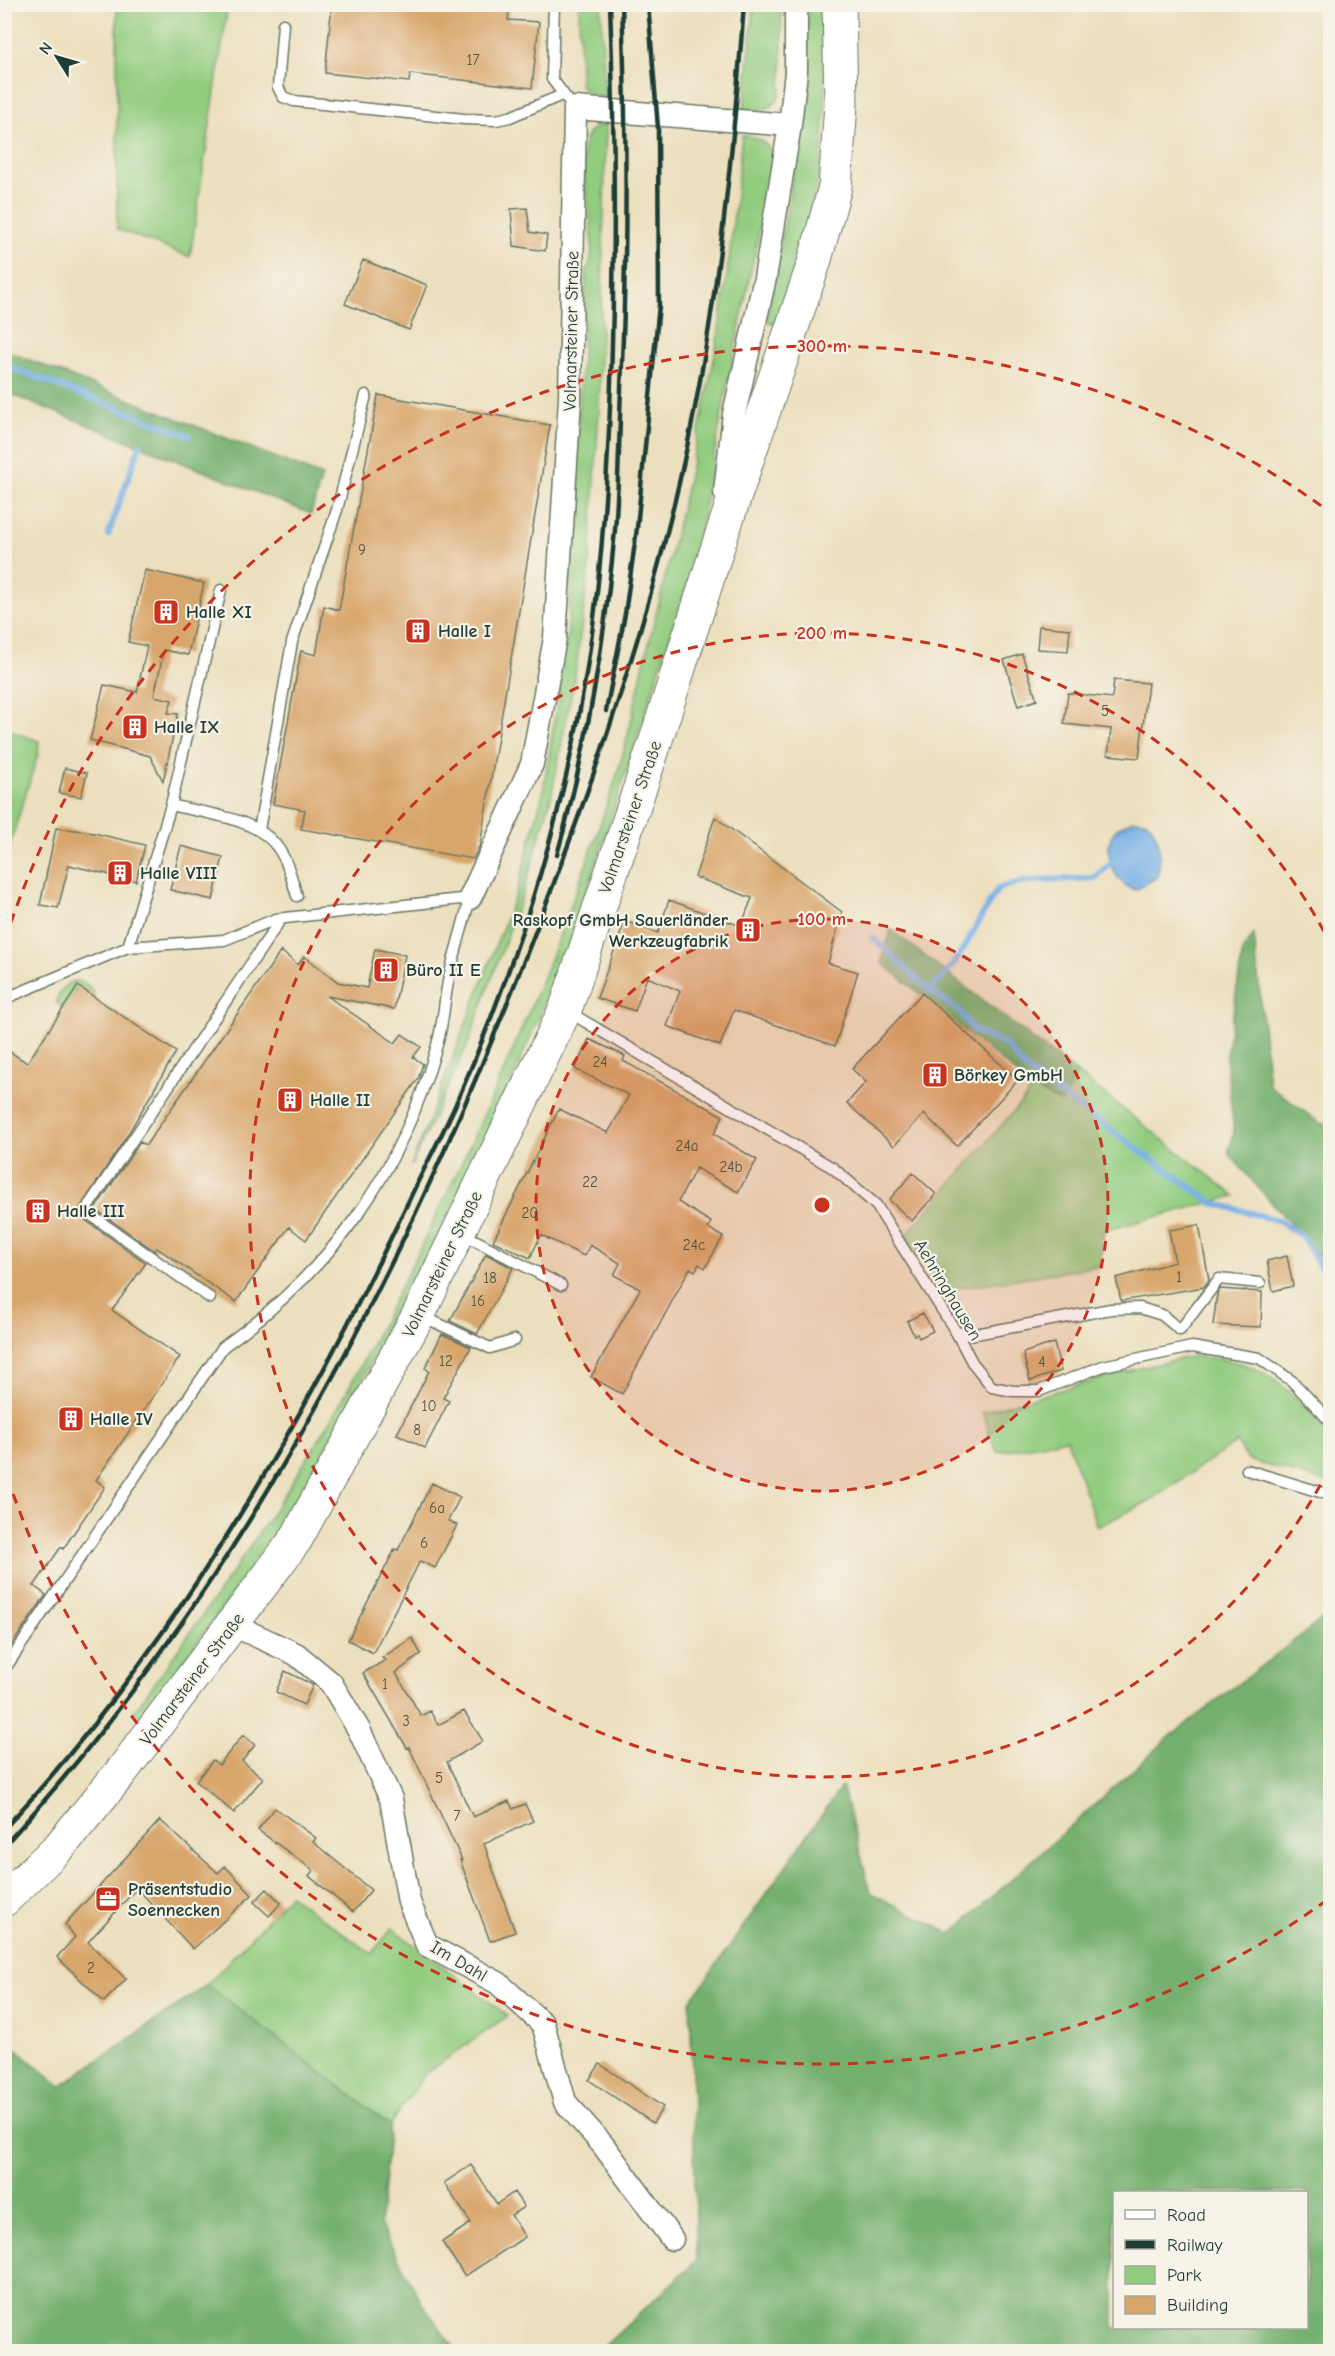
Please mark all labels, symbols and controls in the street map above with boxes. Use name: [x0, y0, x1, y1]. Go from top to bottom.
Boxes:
north arrow: [27, 27, 87, 87]
text: N: [35, 39, 56, 58]
house number: 17: [466, 51, 480, 69]
street label: Volmarsteiner Straße: [560, 251, 583, 411]
text: 300 m: [797, 336, 847, 357]
house number: 9: [358, 541, 366, 559]
building icon: Halle XI: [151, 597, 181, 627]
place label: Halle XI: [186, 602, 252, 623]
building icon: Halle I: [403, 616, 433, 646]
place label: Halle I: [438, 621, 491, 642]
text: 200 m: [797, 623, 847, 644]
house number: 5: [1101, 702, 1109, 720]
building icon: Halle IX: [120, 712, 150, 742]
place label: Halle IX: [154, 717, 220, 738]
street label: Volmarsteiner Straße: [594, 738, 667, 896]
building icon: Halle VIII: [105, 858, 135, 888]
place label: Halle VIII: [140, 863, 217, 884]
text: 100 m: [798, 909, 846, 930]
place label: Raskopf GmbH Sauerländer Werkzeugfabrik: [513, 910, 729, 952]
building icon: Raskopf GmbH Sauerländer Werkzeugfabrik: [733, 915, 763, 945]
building icon: Büro II E: [371, 955, 401, 985]
place label: Büro II E: [406, 960, 481, 981]
house number: 24: [592, 1053, 608, 1071]
building icon: Börkey GmbH: [920, 1060, 950, 1090]
place label: Börkey GmbH: [954, 1065, 1063, 1086]
building icon: Halle II: [275, 1085, 305, 1115]
place label: Halle II: [310, 1090, 370, 1111]
house number: 24a: [676, 1137, 698, 1155]
house number: 24b: [719, 1158, 743, 1176]
house number: 22: [582, 1173, 598, 1191]
street label: Volmarsteiner Straße: [398, 1188, 487, 1341]
centre of rings: [812, 1195, 832, 1215]
building icon: Halle III: [23, 1196, 53, 1226]
place label: Halle III: [57, 1201, 125, 1222]
house number: 20: [522, 1204, 538, 1222]
house number: 24c: [683, 1236, 705, 1254]
street label: Aehringhausen: [909, 1236, 986, 1345]
house number: 1: [1176, 1268, 1182, 1286]
house number: 18: [483, 1269, 497, 1287]
house number: 16: [471, 1292, 485, 1310]
house number: 12: [439, 1352, 453, 1370]
house number: 4: [1038, 1353, 1046, 1371]
house number: 10: [421, 1397, 437, 1415]
building icon: Halle IV: [56, 1404, 86, 1434]
place label: Halle IV: [90, 1409, 153, 1430]
house number: 8: [413, 1421, 421, 1439]
house number: 6a: [429, 1499, 445, 1517]
house number: 6: [420, 1534, 428, 1552]
street label: Volmarsteiner Straße: [136, 1609, 249, 1750]
house number: 1: [382, 1675, 388, 1693]
house number: 3: [402, 1712, 410, 1730]
house number: 5: [435, 1769, 443, 1787]
house number: 7: [453, 1807, 461, 1825]
place label: Präsentstudio Soennecken: [128, 1879, 232, 1921]
office icon: Präsentstudio Soennecken: [93, 1884, 123, 1914]
street label: Im Dahl: [427, 1936, 491, 1986]
house number: 2: [87, 1959, 95, 1977]
legend: [1113, 2191, 1308, 2329]
text: Road: [1167, 2205, 1206, 2226]
text: Railway: [1167, 2235, 1224, 2256]
text: Park: [1167, 2265, 1202, 2286]
text: Building: [1167, 2295, 1229, 2316]

